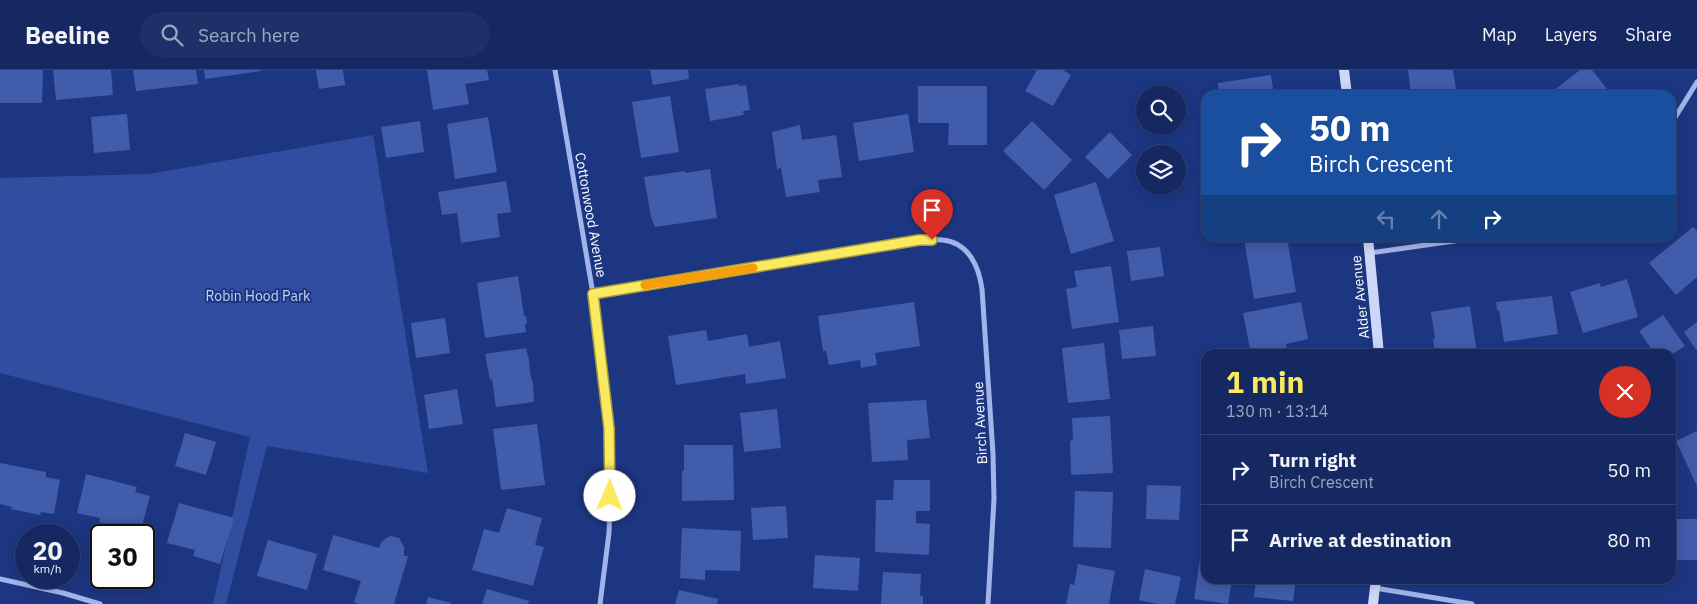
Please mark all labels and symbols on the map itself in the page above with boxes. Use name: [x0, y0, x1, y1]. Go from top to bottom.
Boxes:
street label: Cottonwood Avenue: [571, 151, 611, 279]
pin: [911, 189, 953, 240]
street label: Alder Avenue: [1347, 254, 1373, 340]
park label: Robin Hood Park: [206, 287, 311, 305]
street label: Birch Avenue: [969, 381, 991, 465]
position arrow: [583, 469, 635, 521]
speed limit sign: 30: [90, 524, 155, 589]

